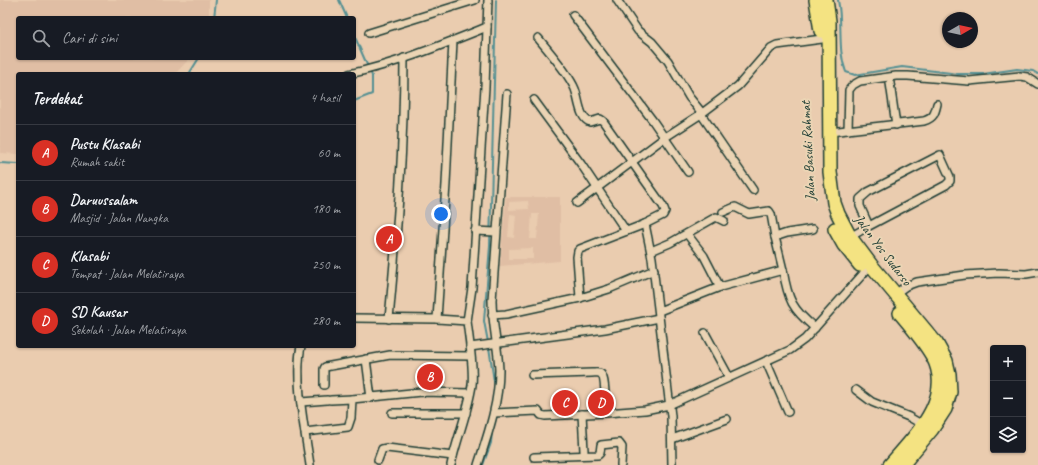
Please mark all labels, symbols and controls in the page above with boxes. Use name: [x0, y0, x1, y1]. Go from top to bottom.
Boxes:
north arrow: [942, 12, 978, 48]
search box: [16, 16, 356, 60]
icon: search: [30, 27, 52, 49]
text: Cari di sini: [62, 29, 117, 48]
text: Terdekat: [32, 88, 82, 109]
text: 4 hasil: [310, 90, 340, 106]
street label: Jalan Basuki Rahmat: [797, 99, 819, 202]
text: Pustu Klasabi: [70, 135, 140, 154]
text: A: [42, 145, 48, 161]
text: 60 m: [318, 145, 340, 161]
text: Rumah sakit: [70, 154, 124, 170]
text: Daruussalam: [70, 191, 137, 210]
text: B: [42, 201, 48, 217]
text: 180 m: [312, 201, 340, 217]
your location: [431, 204, 451, 224]
text: Masjid · Jalan Nangka: [70, 210, 168, 226]
street label: Jalan Yos Sudarso: [850, 210, 916, 290]
pin: A: [376, 224, 402, 254]
text: Klasabi: [70, 247, 108, 266]
text: C: [42, 257, 48, 273]
text: 250 m: [312, 257, 340, 273]
text: Tempat · Jalan Melatiraya: [70, 266, 184, 282]
text: SD Kausar: [70, 303, 127, 322]
text: D: [41, 313, 49, 329]
text: 280 m: [312, 313, 340, 329]
text: Sekolah · Jalan Melatiraya: [70, 322, 186, 338]
map controls: [990, 345, 1026, 453]
button: +: [990, 345, 1026, 381]
pin: B: [417, 362, 443, 392]
button: −: [990, 381, 1026, 417]
pin: C: [552, 388, 578, 418]
pin: D: [588, 388, 614, 418]
button: layers: [990, 417, 1026, 453]

